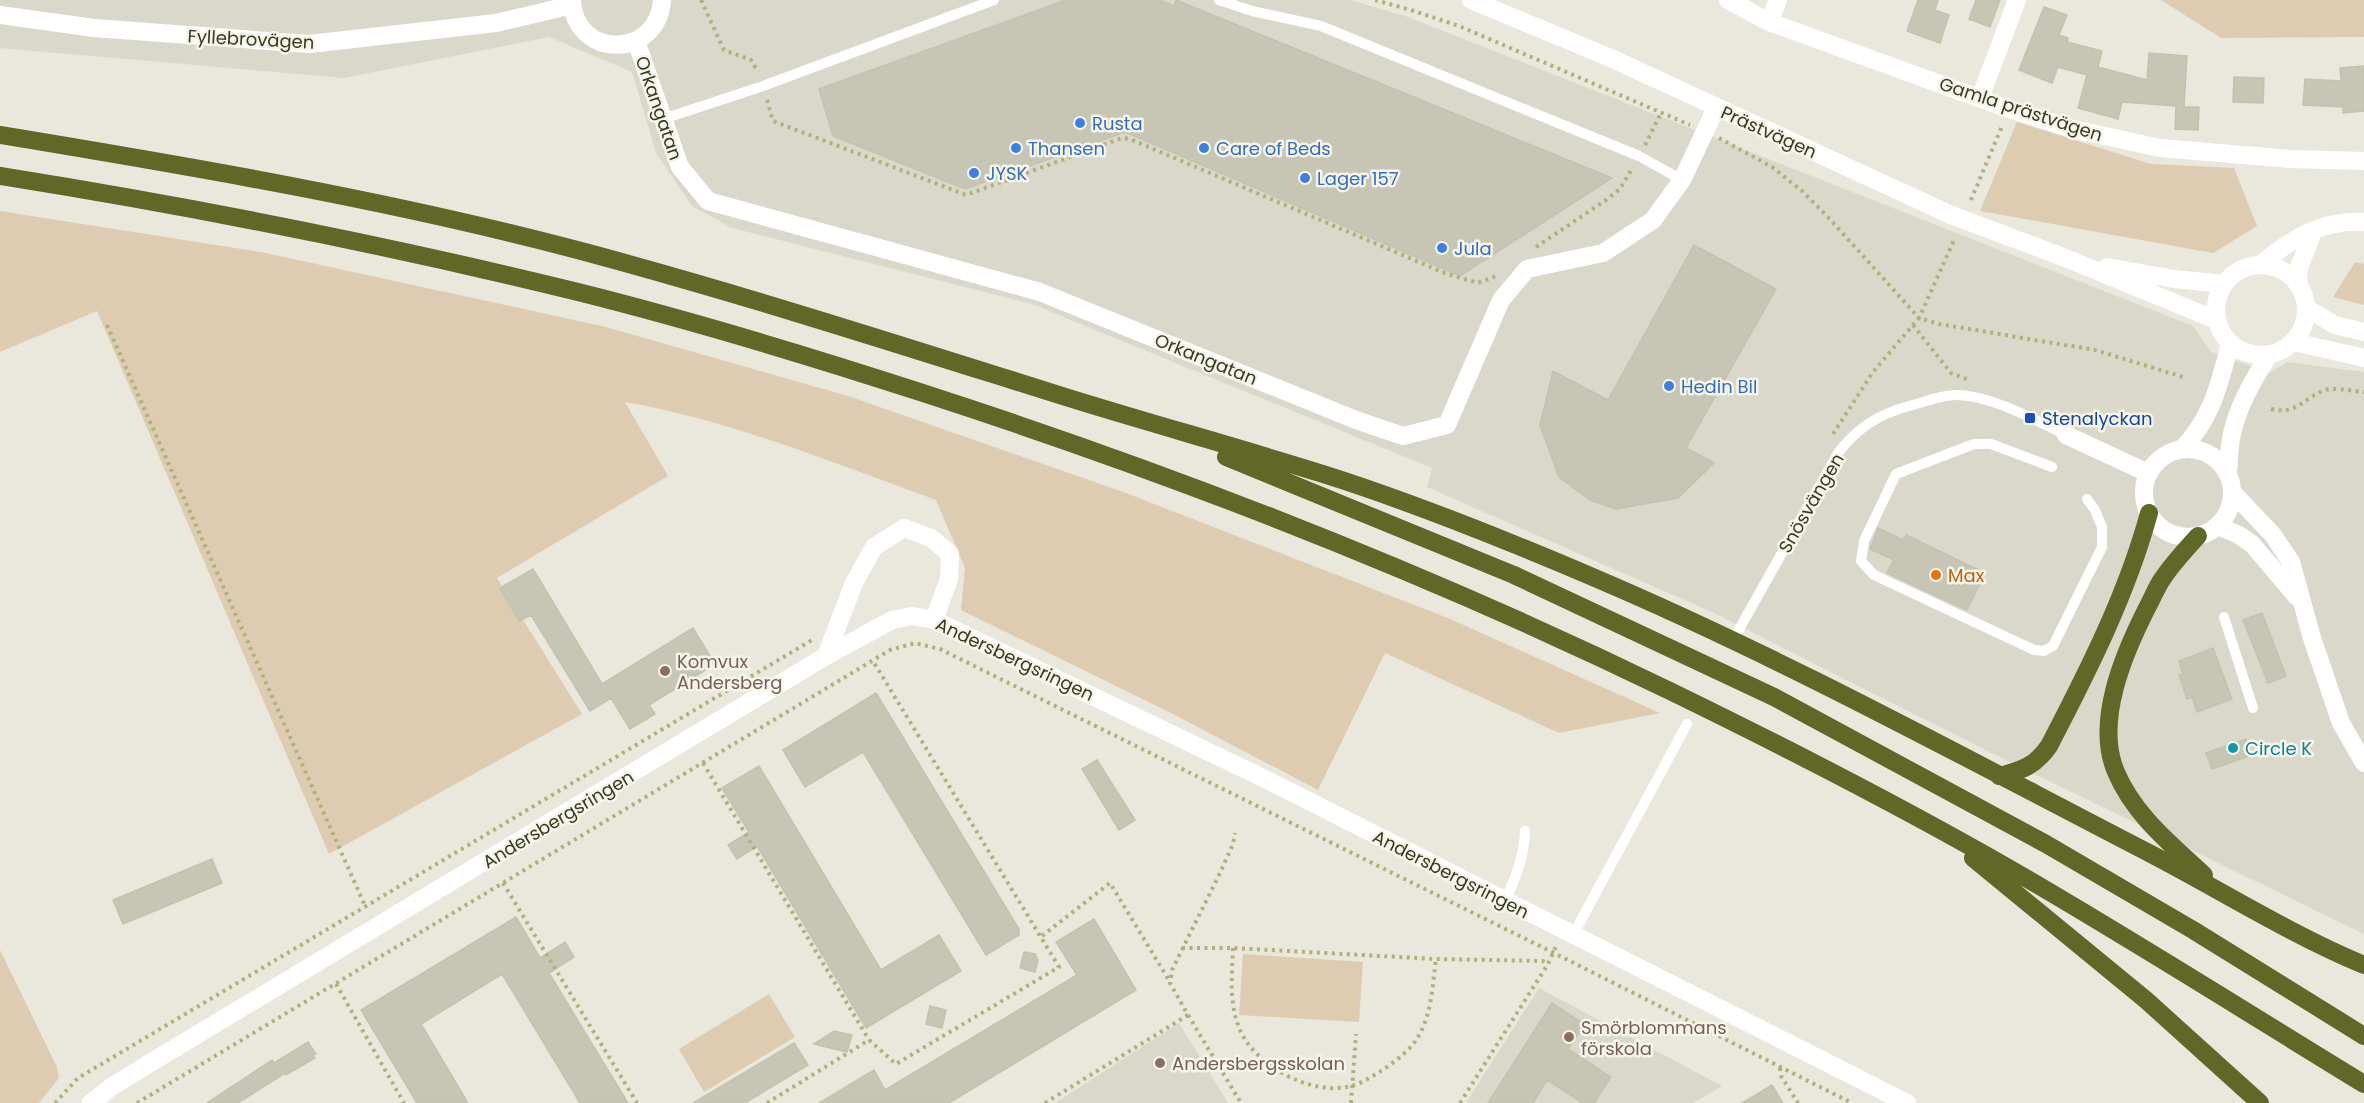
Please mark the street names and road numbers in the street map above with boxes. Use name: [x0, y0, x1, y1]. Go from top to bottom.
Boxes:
street label: Fyllebrovägen: [187, 23, 315, 55]
street label: Orkangatan: [630, 53, 688, 163]
street label: Gamla prästvägen: [1936, 71, 2106, 147]
street label: Prästvägen: [1717, 100, 1821, 164]
street label: Orkangatan: [1151, 327, 1261, 391]
street label: Snösvängen: [1772, 448, 1850, 558]
street label: Andersbergsringen: [932, 611, 1098, 707]
street label: Andersbergsringen: [478, 764, 638, 874]
street label: Andersbergsringen: [1369, 824, 1533, 924]

